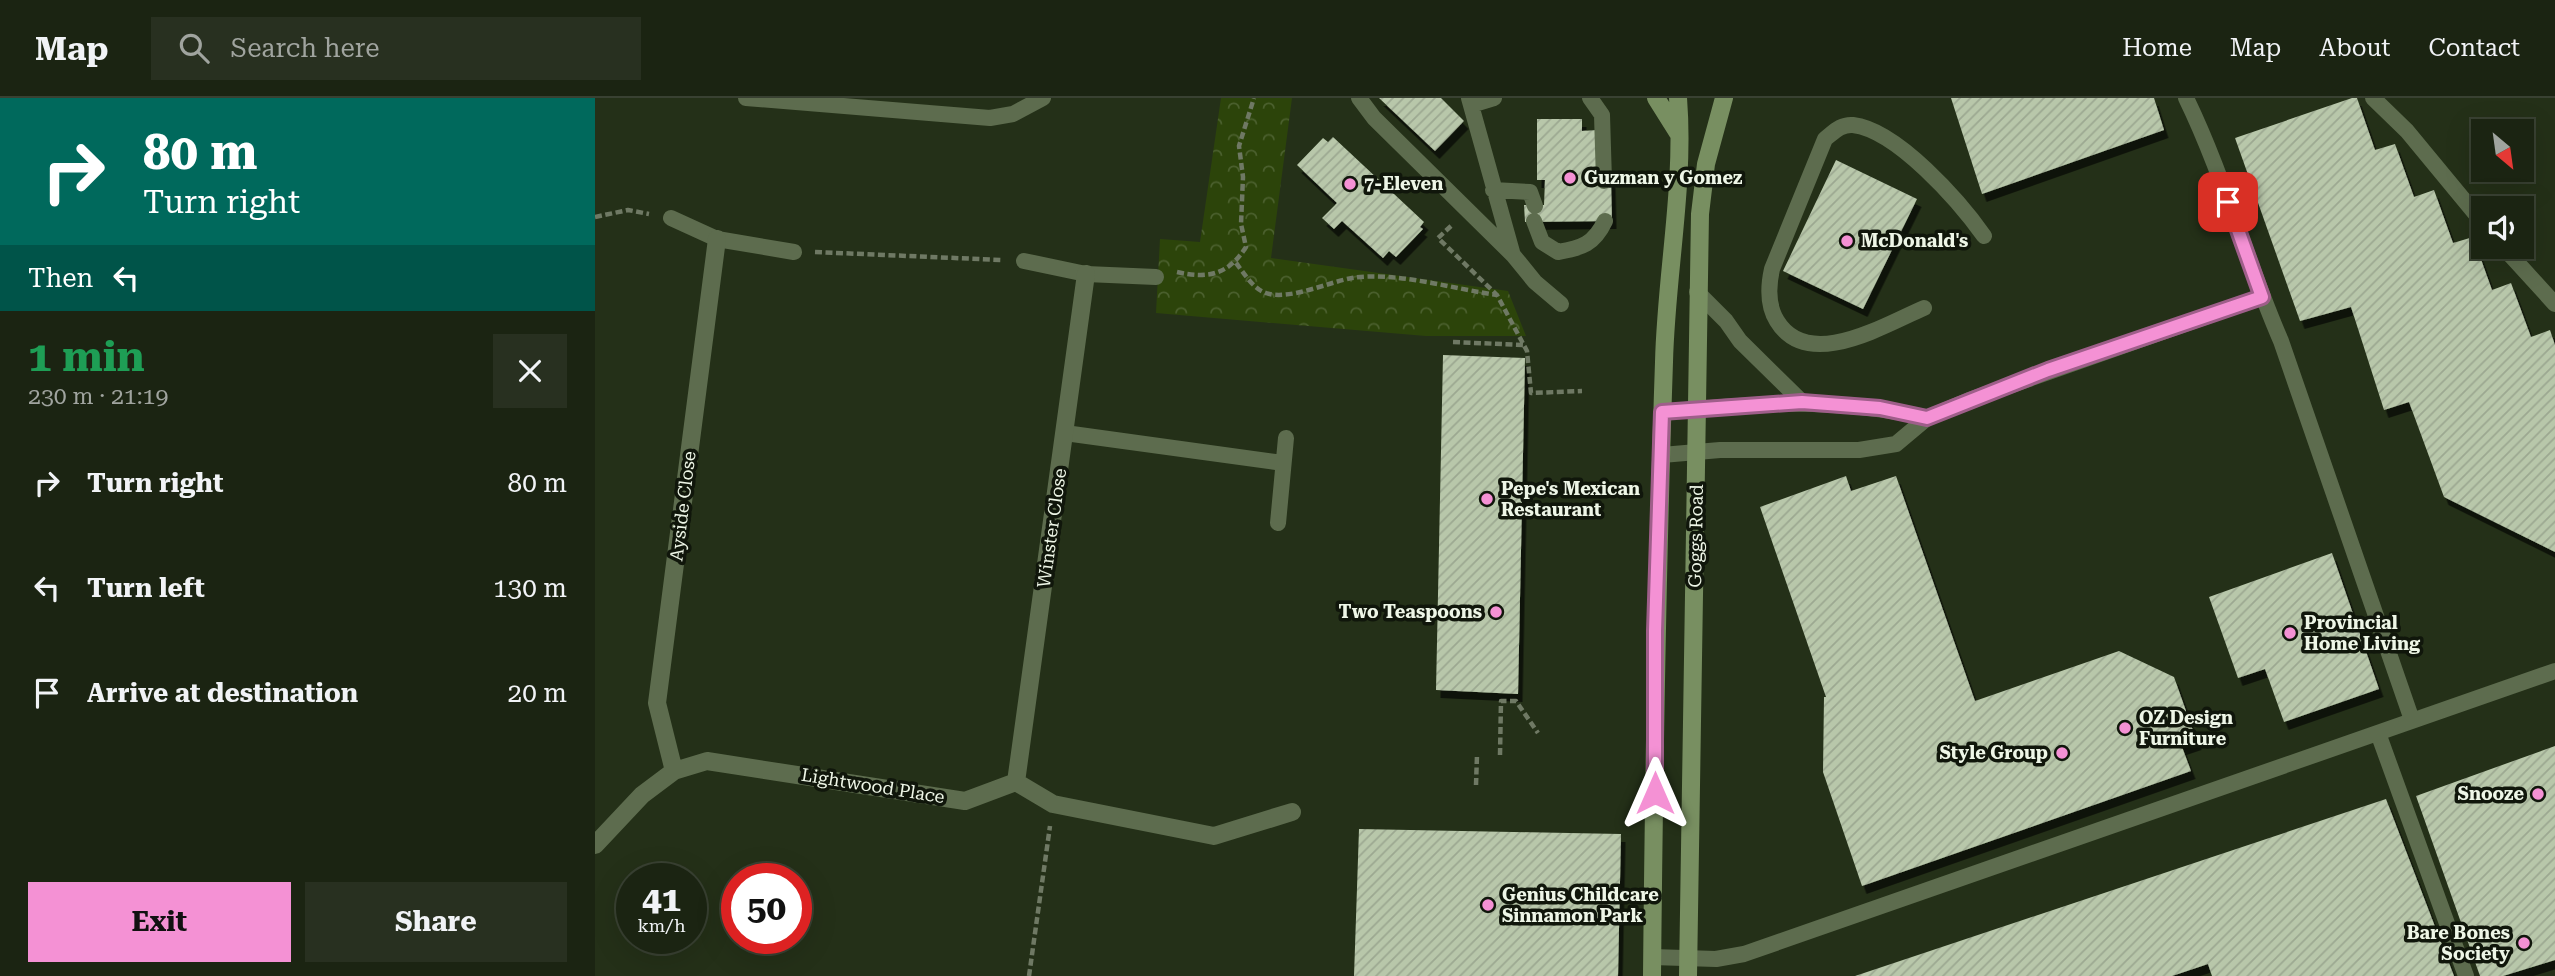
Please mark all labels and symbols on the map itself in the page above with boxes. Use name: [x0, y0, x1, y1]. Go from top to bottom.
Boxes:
north arrow: [2471, 119, 2534, 182]
place label: Guzman y Gomez: [1584, 167, 1742, 188]
marker: Guzman y Gomez: [1562, 170, 1578, 186]
pin: [2198, 172, 2258, 232]
place label: 7-Eleven: [1364, 173, 1443, 194]
marker: 7-Eleven: [1342, 176, 1358, 192]
place label: McDonald's: [1861, 230, 1968, 251]
marker: McDonald's: [1839, 233, 1855, 249]
street label: Ayside Close: [665, 450, 700, 562]
street label: Winster Close: [1033, 467, 1070, 589]
place label: Pepe's Mexican Restaurant: [1501, 478, 1640, 520]
street label: Goggs Road: [1684, 484, 1707, 588]
marker: Pepe's Mexican Restaurant: [1479, 491, 1495, 507]
place label: Two Teaspoons: [1339, 601, 1482, 622]
marker: Two Teaspoons: [1488, 604, 1504, 620]
place label: Provincial Home Living: [2304, 612, 2421, 654]
marker: Provincial Home Living: [2282, 625, 2298, 641]
place label: OZ Design Furniture: [2139, 707, 2233, 749]
marker: OZ Design Furniture: [2117, 720, 2133, 736]
place label: Style Group: [1939, 742, 2048, 763]
marker: Style Group: [2054, 745, 2070, 761]
position arrow: [1618, 756, 1692, 830]
street label: Lightwood Place: [800, 764, 946, 807]
place label: Snooze: [2457, 783, 2524, 804]
marker: Snooze: [2530, 786, 2546, 802]
speed limit sign: 50: [721, 863, 812, 954]
place label: Genius Childcare Sinnamon Park: [1502, 884, 1659, 926]
marker: Genius Childcare Sinnamon Park: [1480, 897, 1496, 913]
place label: Bare Bones Society: [2407, 922, 2510, 964]
marker: Bare Bones Society: [2516, 935, 2532, 951]

